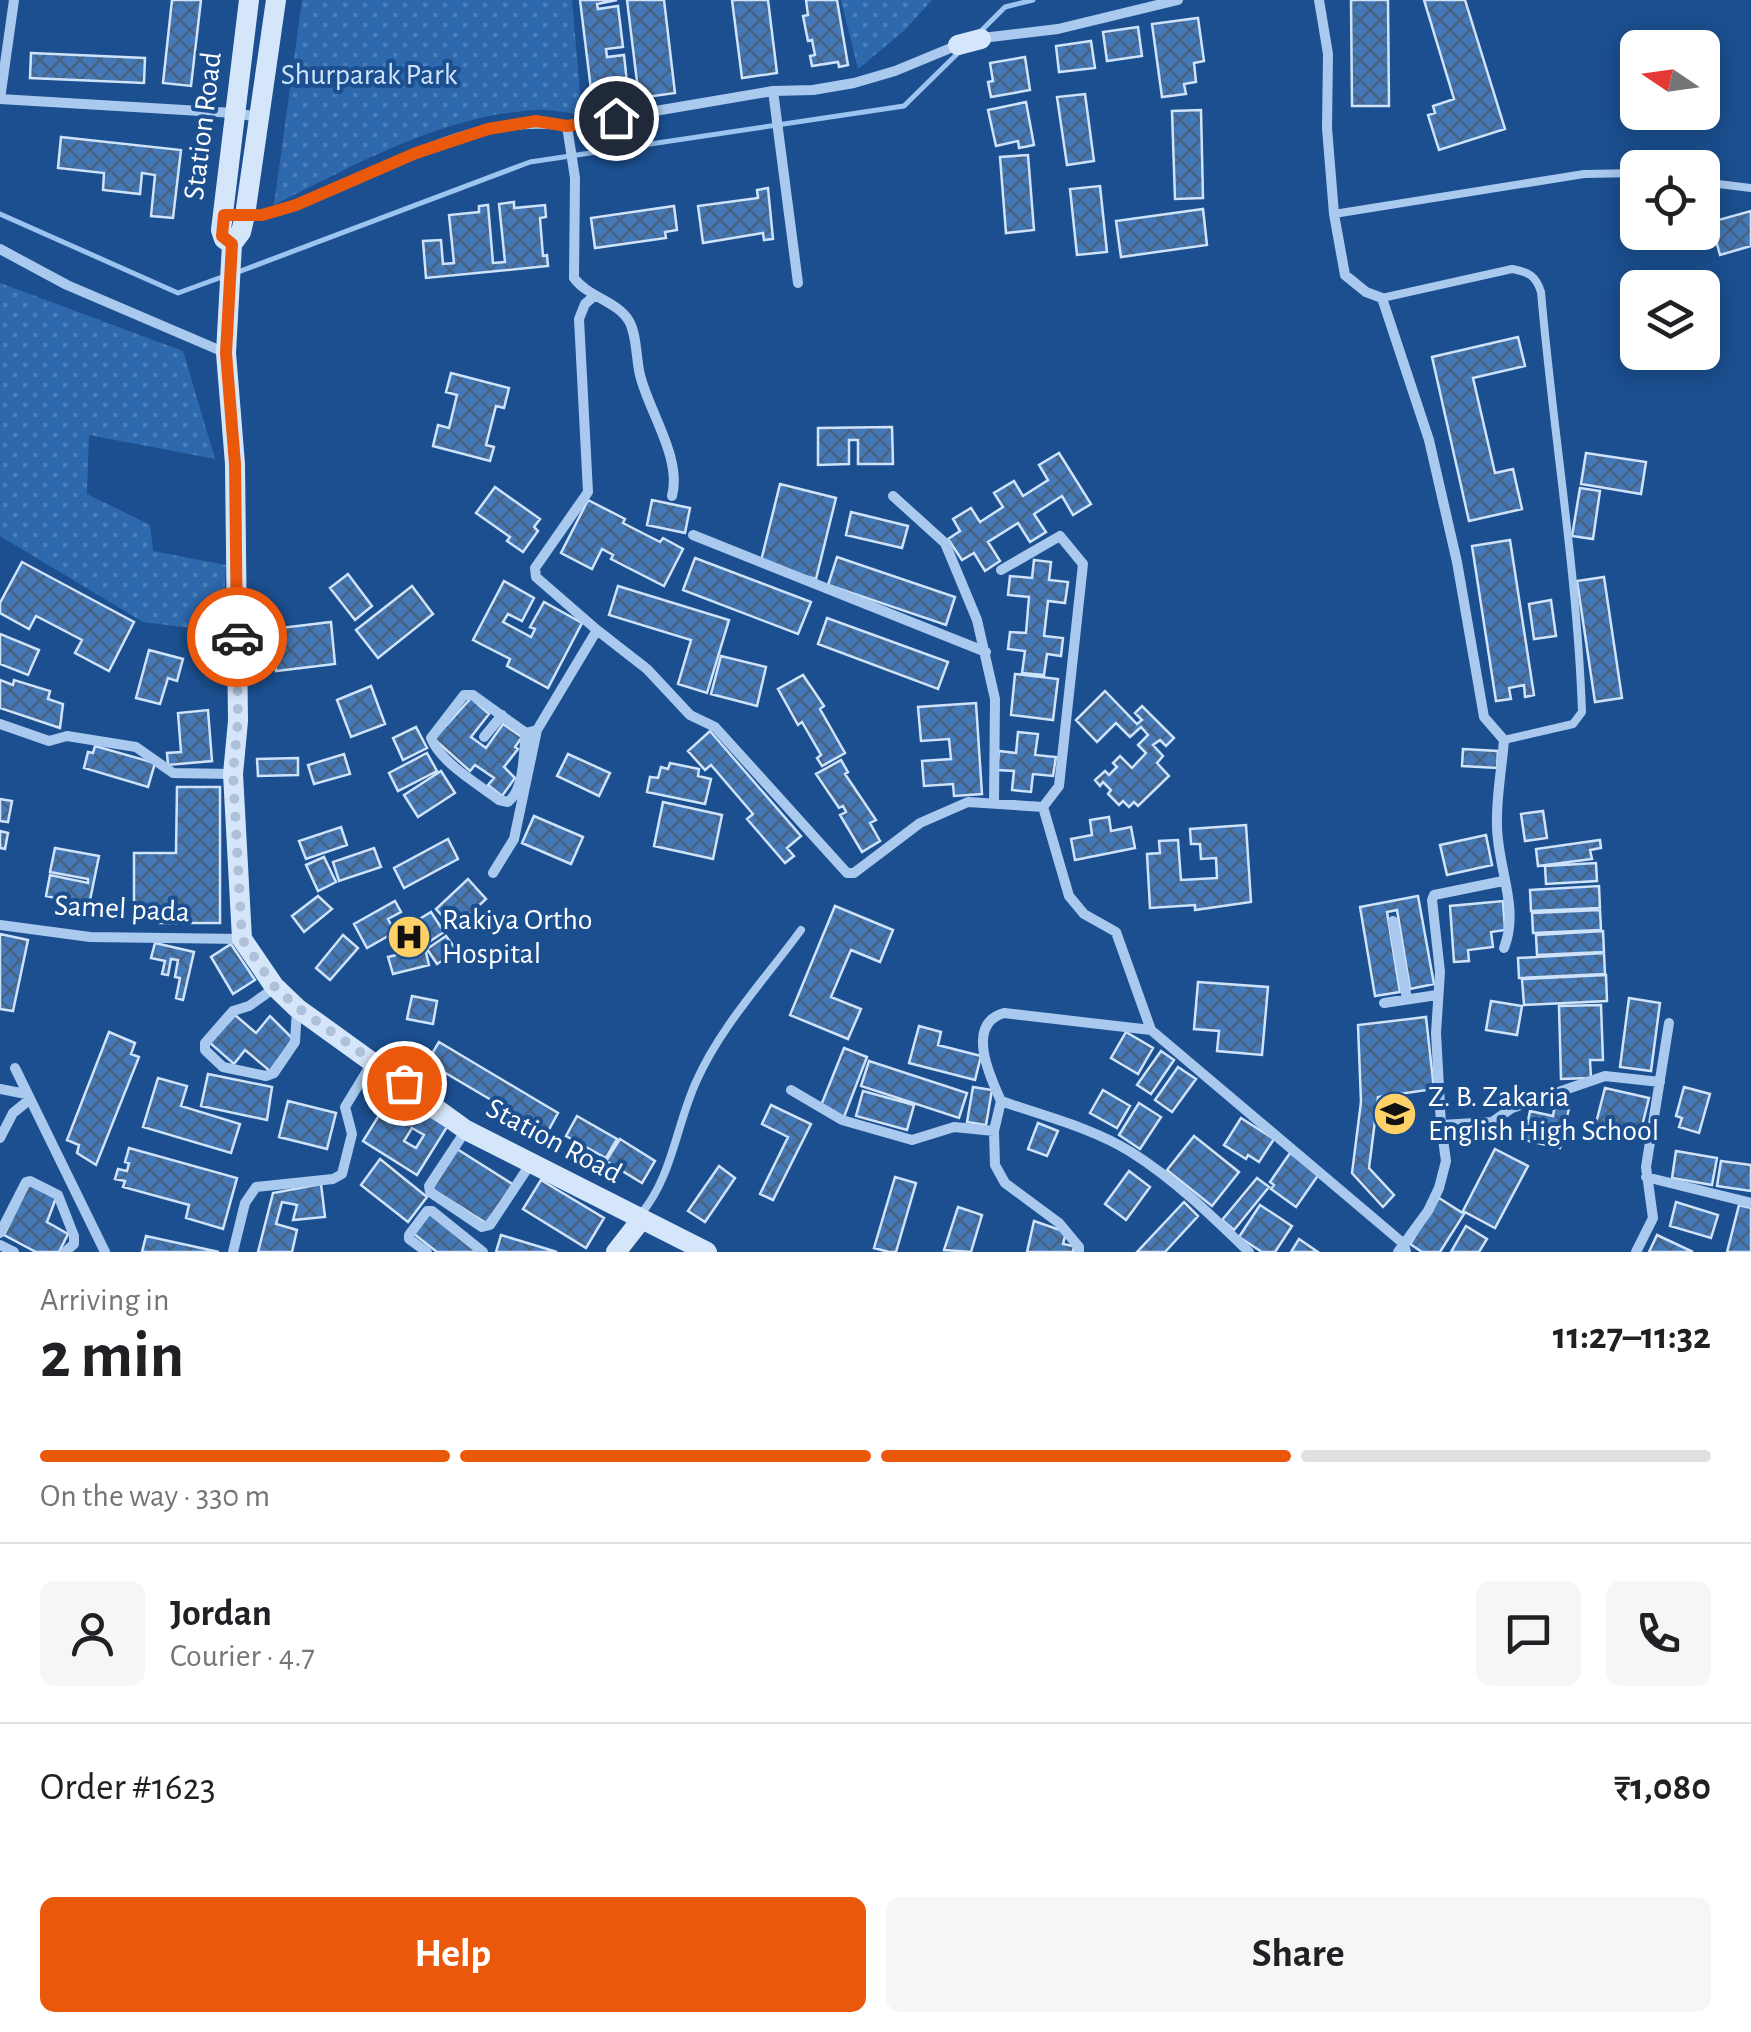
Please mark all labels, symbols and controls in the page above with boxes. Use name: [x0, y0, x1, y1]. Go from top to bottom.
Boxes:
north arrow: [1620, 30, 1720, 130]
map controls: [1620, 30, 1720, 370]
street label: Station Road: [179, 50, 227, 202]
park label: Shurparak Park: [281, 60, 458, 90]
pin: [574, 76, 659, 161]
icon: home: [589, 91, 644, 146]
button: locate: [1620, 150, 1720, 250]
button: layers: [1620, 270, 1720, 370]
courier: [187, 587, 287, 687]
icon: car: [210, 610, 265, 665]
street label: Samel pada: [53, 890, 191, 928]
place label: Rakiya Ortho Hospital: [442, 905, 593, 969]
hospital icon: Rakiya Ortho Hospital: [386, 914, 432, 960]
pin: [362, 1041, 447, 1126]
icon: bag: [377, 1056, 432, 1111]
place label: Z. B. Zakaria English High School: [1428, 1082, 1659, 1146]
school or university icon: Z. B. Zakaria English High School: [1372, 1091, 1418, 1137]
street label: Station Road: [481, 1093, 627, 1189]
text: Arriving in: [40, 1284, 169, 1316]
text: 11:27–11:32: [1553, 1318, 1711, 1356]
text: 2 min: [40, 1324, 184, 1389]
text: On the way · 330 m: [40, 1480, 270, 1512]
button: person: [40, 1581, 145, 1686]
button: chat: [1476, 1581, 1581, 1686]
button: phone: [1606, 1581, 1711, 1686]
text: Jordan: [170, 1595, 272, 1633]
text: Courier · 4.7: [170, 1640, 315, 1672]
text: Order #1623: [40, 1769, 216, 1807]
text: ₹1,080: [1614, 1769, 1711, 1807]
button: Help: [40, 1897, 866, 2012]
button: Share: [886, 1897, 1711, 2012]

